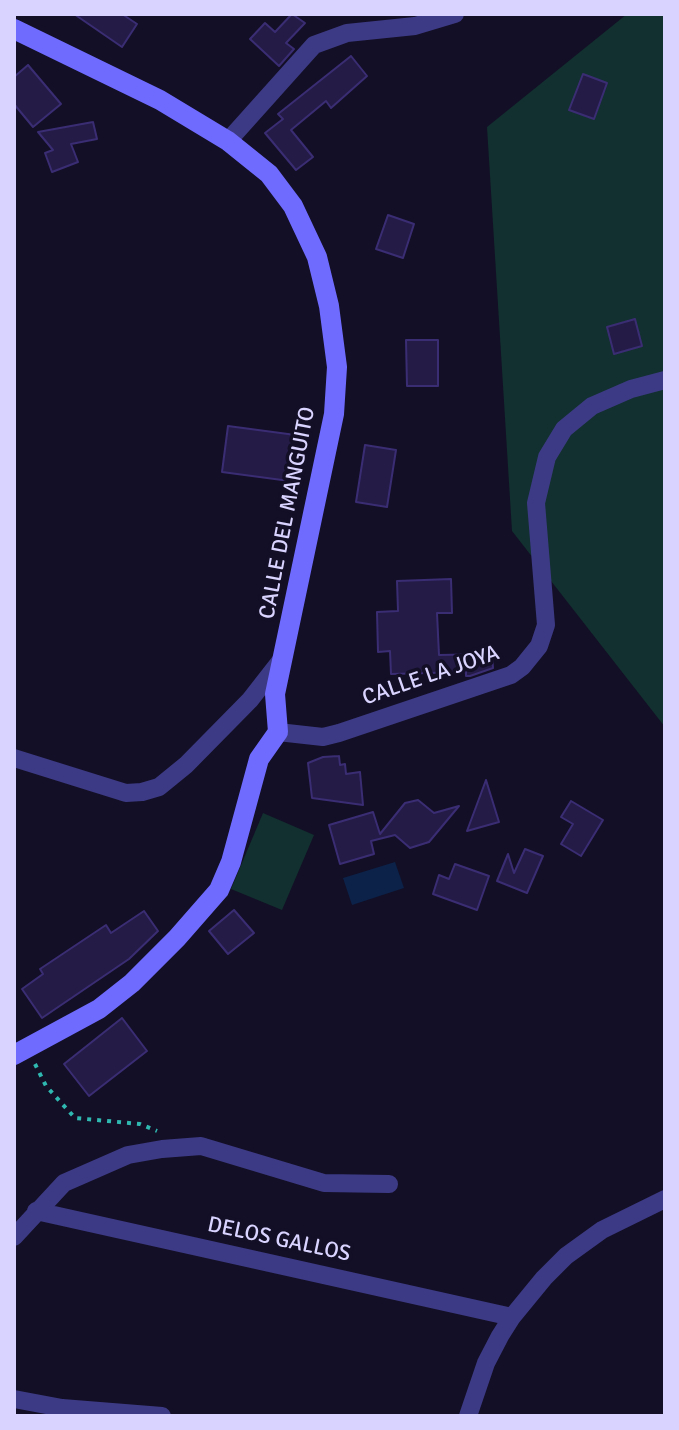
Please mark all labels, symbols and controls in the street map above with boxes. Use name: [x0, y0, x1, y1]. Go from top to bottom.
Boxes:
street label: CALLE DEL MANGUITO: [254, 405, 322, 621]
street label: CALLE LA JOYA: [359, 640, 503, 712]
street label: DELOS GALLOS: [205, 1212, 353, 1268]

